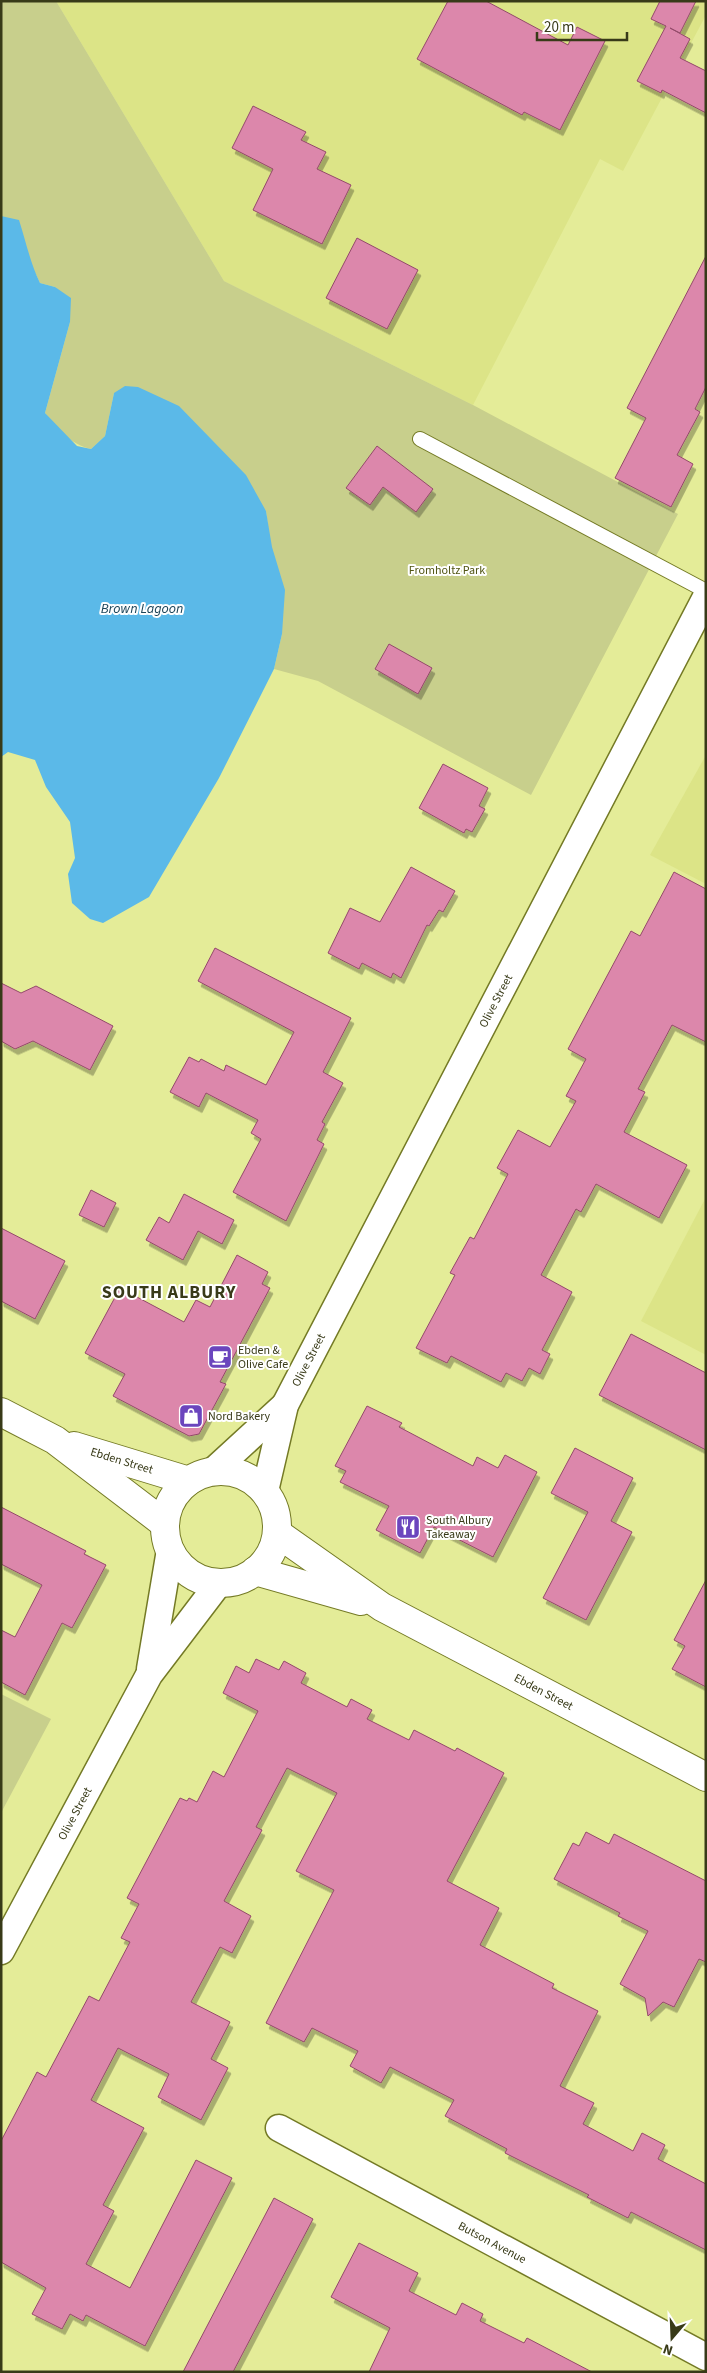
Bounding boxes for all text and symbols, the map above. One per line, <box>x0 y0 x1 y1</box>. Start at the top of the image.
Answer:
scale bar <box>537 10 627 42</box>
text: 20 m <box>544 17 574 38</box>
park label: Fromholtz Park <box>409 562 485 579</box>
water label: Brown Lagoon <box>101 599 183 619</box>
street label: Olive Street <box>475 971 517 1031</box>
district label: SOUTH ALBURY <box>102 1280 236 1305</box>
street label: Olive Street <box>288 1331 330 1390</box>
place label: Ebden & Olive Cafe <box>238 1342 288 1373</box>
cafe icon: Ebden & Olive Cafe <box>207 1344 233 1370</box>
shop icon: Nord Bakery <box>178 1403 204 1429</box>
place label: Nord Bakery <box>208 1408 271 1425</box>
street label: Ebden Street <box>88 1443 155 1479</box>
place label: South Albury Takeaway <box>426 1512 492 1543</box>
restaurant icon: South Albury Takeaway <box>395 1514 421 1540</box>
street label: Ebden Street <box>511 1670 576 1715</box>
street label: Olive Street <box>54 1784 96 1843</box>
street label: Butson Avenue <box>455 2218 529 2268</box>
north arrow <box>647 2313 697 2363</box>
text: N <box>660 2338 676 2360</box>

